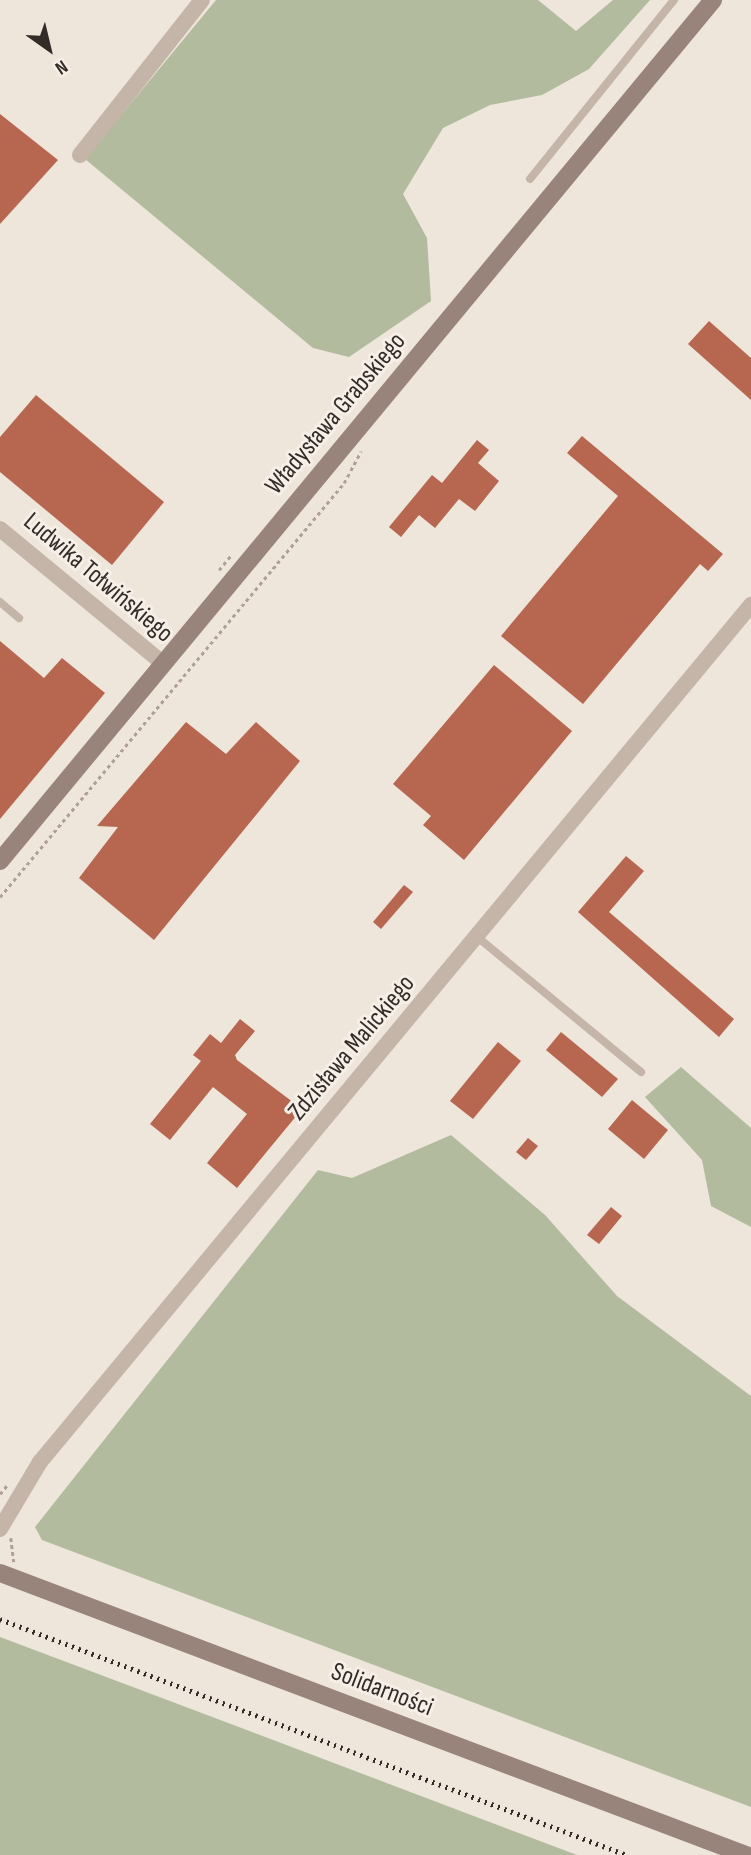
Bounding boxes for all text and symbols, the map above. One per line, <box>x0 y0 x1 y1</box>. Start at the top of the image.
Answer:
north arrow <box>14 14 84 84</box>
text: N <box>50 54 72 79</box>
street label: Władysława Grabskiego <box>259 327 413 501</box>
street label: Ludwika Tołwińskiego <box>17 506 179 650</box>
street label: Zdzisława Malickiego <box>282 969 422 1127</box>
street label: Solidarności <box>326 1656 438 1724</box>

